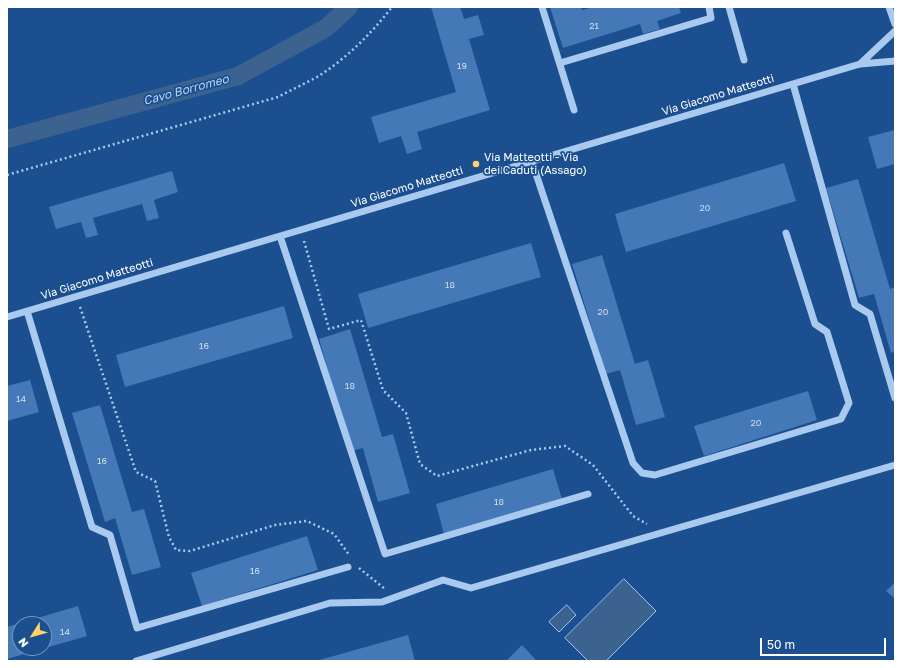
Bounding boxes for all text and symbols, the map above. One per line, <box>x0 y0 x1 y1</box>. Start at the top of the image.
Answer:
house number: 21 <box>589 21 599 31</box>
house number: 19 <box>457 61 467 71</box>
water label: Cavo Borromeo <box>142 72 230 108</box>
street label: Via Giacomo Matteotti <box>660 72 776 118</box>
place label: Via Matteotti - Via dei Caduti (Assago) <box>484 151 587 177</box>
marker: Via Matteotti - Via dei Caduti (Assago) <box>471 159 481 169</box>
street label: Via Giacomo Matteotti <box>349 164 465 210</box>
house number: 20 <box>700 203 710 213</box>
street label: Via Giacomo Matteotti <box>39 256 155 302</box>
house number: 18 <box>445 280 455 290</box>
house number: 20 <box>598 307 608 317</box>
house number: 16 <box>199 341 209 351</box>
house number: 18 <box>345 381 355 391</box>
house number: 14 <box>16 394 26 404</box>
house number: 20 <box>751 418 761 428</box>
house number: 16 <box>97 456 107 466</box>
house number: 18 <box>494 497 504 507</box>
house number: 16 <box>250 566 260 576</box>
north arrow <box>12 616 52 656</box>
house number: 14 <box>60 627 70 637</box>
scale bar <box>762 630 888 656</box>
text: N <box>15 636 31 650</box>
text: 50 m <box>767 637 795 652</box>

